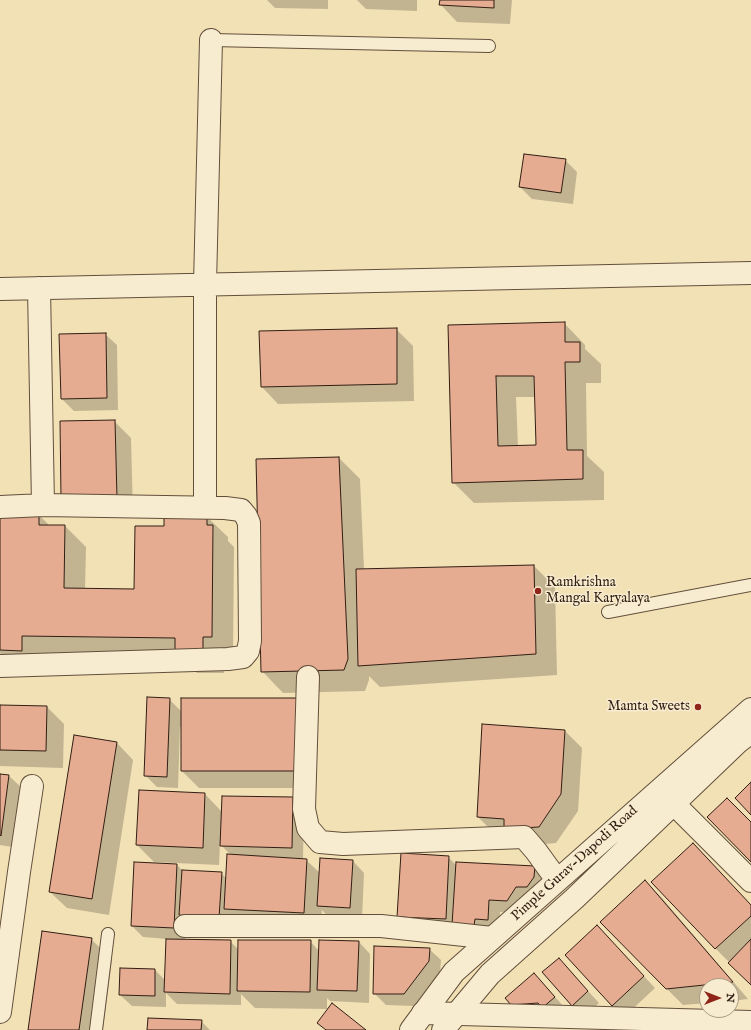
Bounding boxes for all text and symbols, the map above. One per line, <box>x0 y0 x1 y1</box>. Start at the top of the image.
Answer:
place label: Ramkrishna Mangal Karyalaya <box>546 575 650 608</box>
marker: Ramkrishna Mangal Karyalaya <box>533 586 543 596</box>
place label: Mamta Sweets <box>607 699 690 715</box>
marker: Mamta Sweets <box>693 702 703 712</box>
street label: Pimple Gurav-Dapodi Road <box>508 803 642 925</box>
north arrow <box>699 978 739 1018</box>
text: N <box>723 993 737 1003</box>

